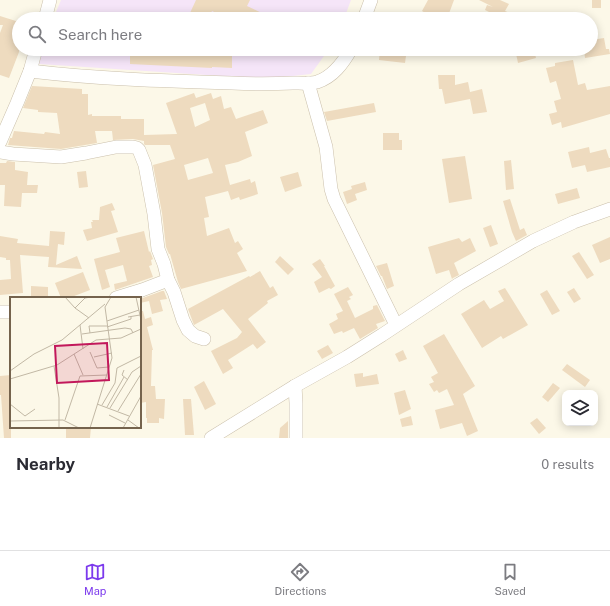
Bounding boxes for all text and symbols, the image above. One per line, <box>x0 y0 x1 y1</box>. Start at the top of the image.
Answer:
search box <box>12 12 598 56</box>
icon: search <box>26 23 48 45</box>
text: Search here <box>58 26 142 43</box>
inset map <box>10 297 141 428</box>
map controls <box>562 390 598 426</box>
button: layers <box>562 390 598 426</box>
text: Nearby <box>16 454 75 474</box>
text: 0 results <box>541 457 594 472</box>
tab: Map <box>84 561 106 597</box>
tab: Directions <box>275 561 326 597</box>
tab: Saved <box>494 561 526 597</box>

